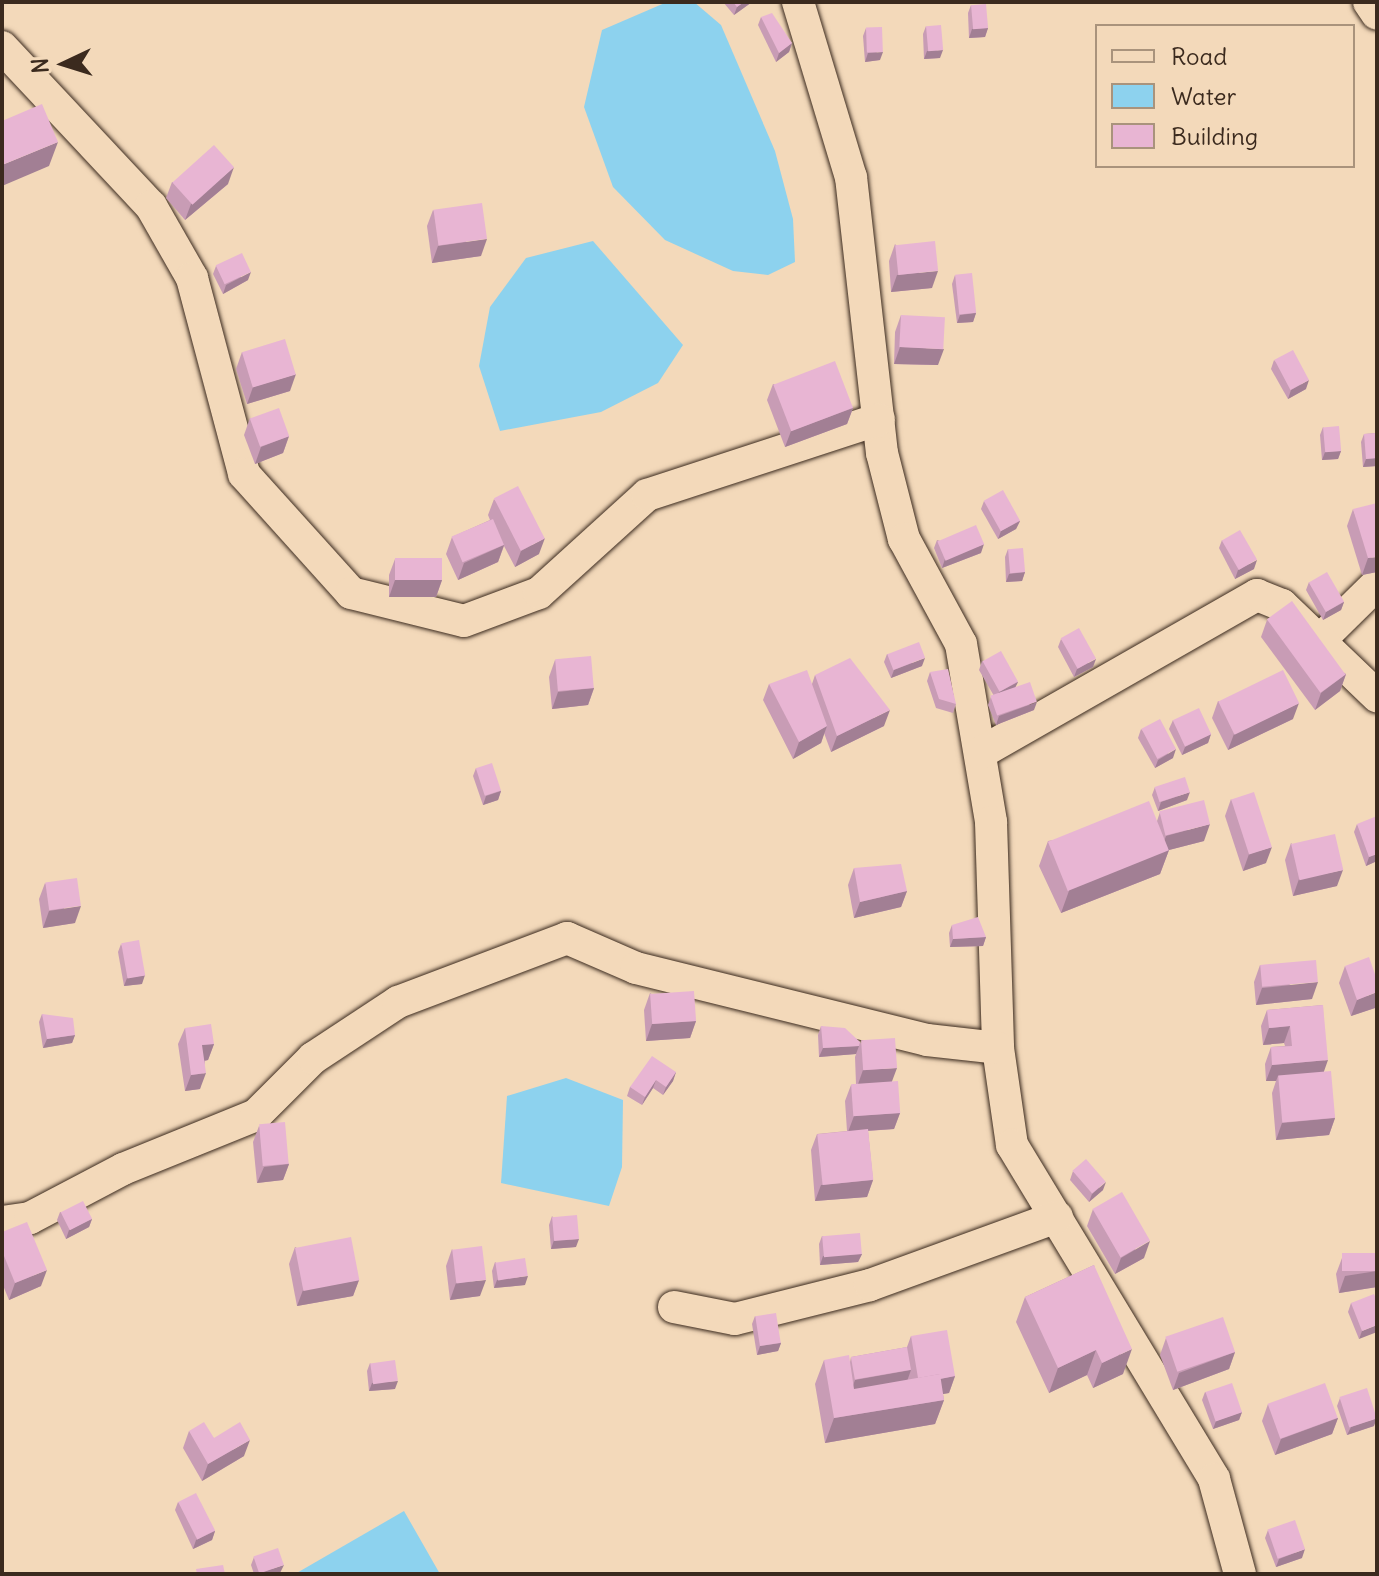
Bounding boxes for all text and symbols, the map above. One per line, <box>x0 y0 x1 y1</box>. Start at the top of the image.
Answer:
north arrow <box>24 24 104 104</box>
legend <box>1095 24 1355 168</box>
text: Road <box>1171 41 1227 71</box>
text: N <box>26 57 55 74</box>
text: Water <box>1171 81 1236 111</box>
text: Building <box>1171 121 1258 151</box>

